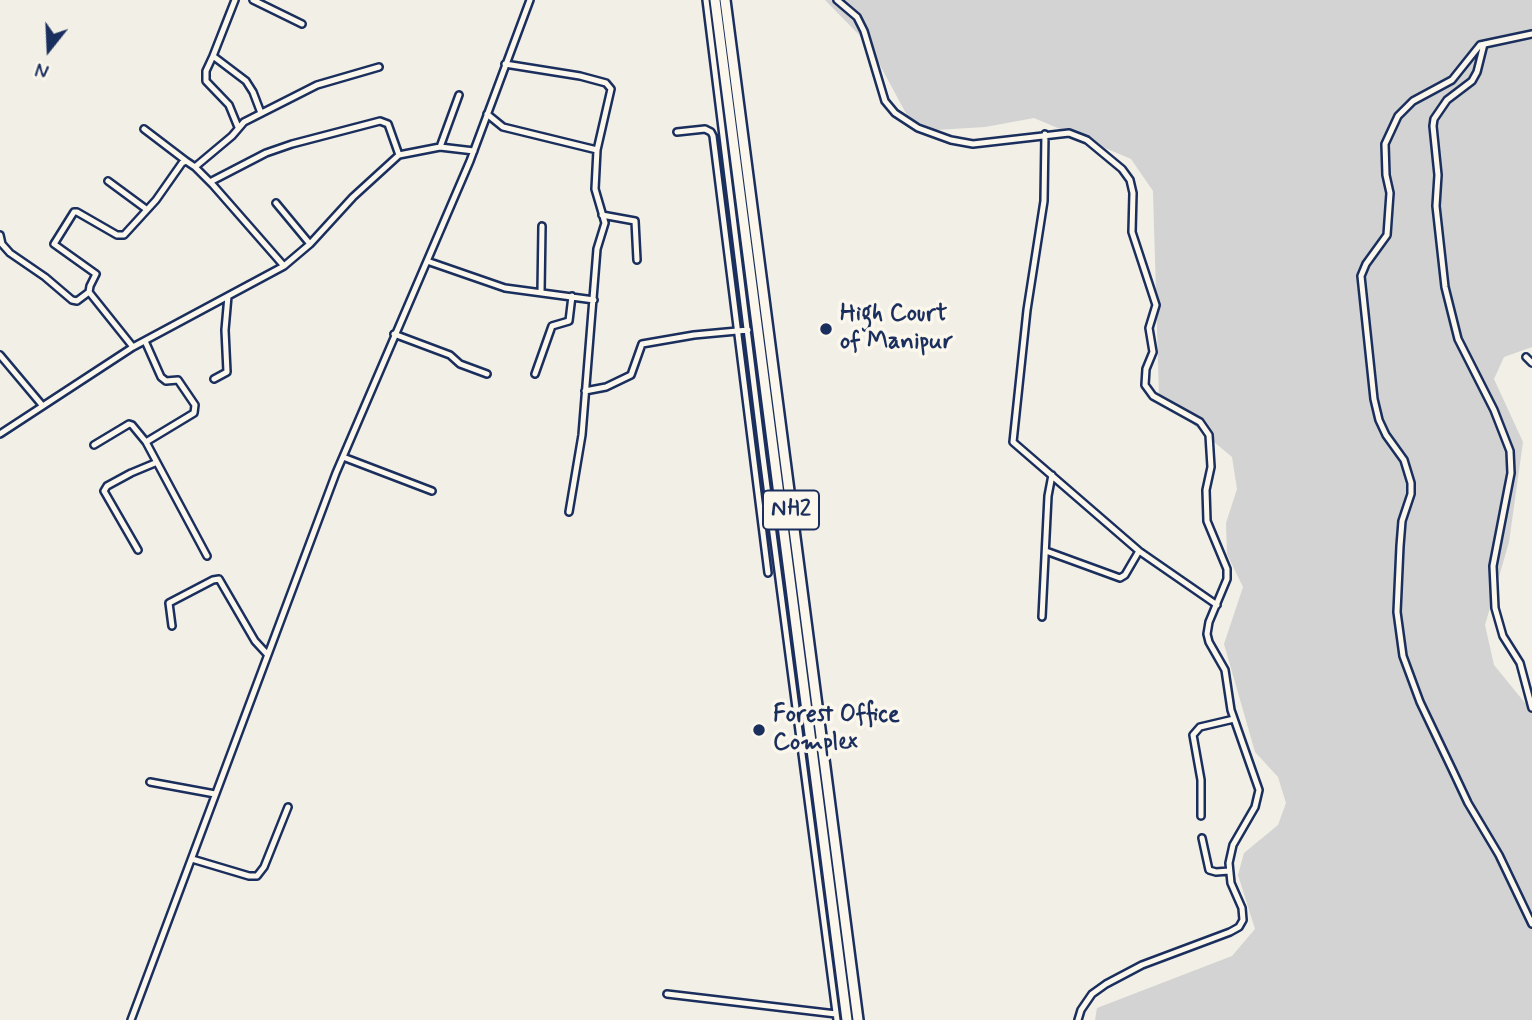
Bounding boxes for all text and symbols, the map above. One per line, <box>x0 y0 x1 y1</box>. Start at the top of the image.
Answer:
north arrow <box>14 14 84 84</box>
text: N <box>32 56 52 83</box>
place label: High Court of Manipur <box>840 301 953 357</box>
marker: High Court of Manipur <box>818 321 834 337</box>
road number: NH2 <box>763 490 819 530</box>
place label: Forest Office Complex <box>773 702 900 758</box>
marker: Forest Office Complex <box>751 722 767 738</box>

